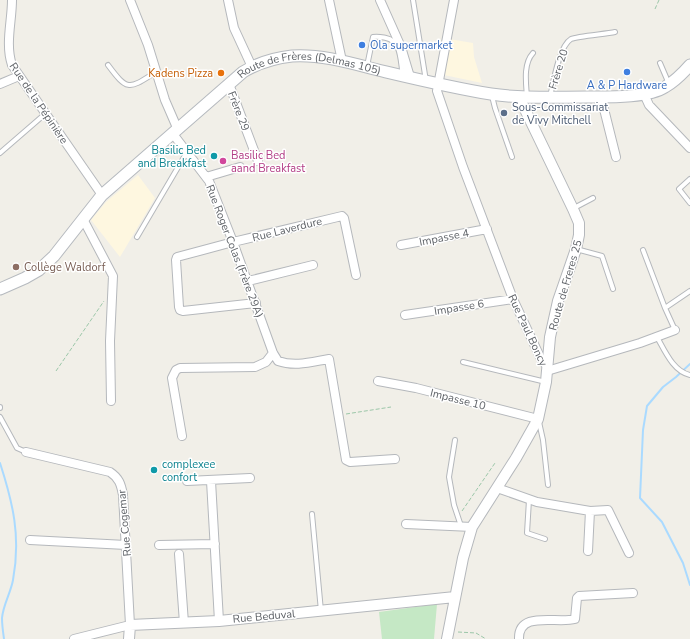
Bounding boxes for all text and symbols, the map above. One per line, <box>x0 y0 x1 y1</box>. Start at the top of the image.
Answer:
place label: Ola supermarket <box>370 38 452 53</box>
marker: Ola supermarket <box>357 40 367 50</box>
street label: Frère 20 <box>545 47 572 91</box>
street label: Route de Frères (Delmas 105) <box>234 49 382 82</box>
street label: Rue de la Pépinière <box>6 60 71 147</box>
place label: Kadens Pizza <box>148 66 213 81</box>
marker: A & P Hardware <box>622 67 632 77</box>
marker: Kadens Pizza <box>216 68 226 78</box>
place label: A & P Hardware <box>587 78 667 93</box>
street label: Frère 29 <box>224 89 253 133</box>
place label: Sous-Commissariat de Vivy Mitchell <box>512 100 608 128</box>
marker: Sous-Commissariat de Vivy Mitchell <box>499 108 509 118</box>
place label: Basilic Bed and Breakfast <box>138 143 206 171</box>
place label: Basilic Bed aand Breakfast <box>231 148 305 176</box>
marker: Basilic Bed and Breakfast <box>209 151 219 161</box>
marker: Basilic Bed aand Breakfast <box>218 156 228 166</box>
street label: Rue Roger Colas (Frère 29A) <box>202 183 267 320</box>
street label: Rue Laverdure <box>251 214 324 245</box>
street label: Impasse 4 <box>418 225 471 250</box>
street label: Route de Freres 25 <box>545 238 586 332</box>
place label: Collège Waldorf <box>24 260 106 275</box>
marker: Collège Waldorf <box>11 262 21 272</box>
street label: Rue Paul Boncy <box>504 292 551 369</box>
street label: Impasse 6 <box>433 296 486 319</box>
street label: Impasse 10 <box>428 385 488 414</box>
place label: complexee confort <box>162 457 215 485</box>
marker: complexee confort <box>149 465 159 475</box>
street label: Rue Cogemar <box>114 489 135 557</box>
street label: Rue Beduval <box>232 606 297 627</box>

